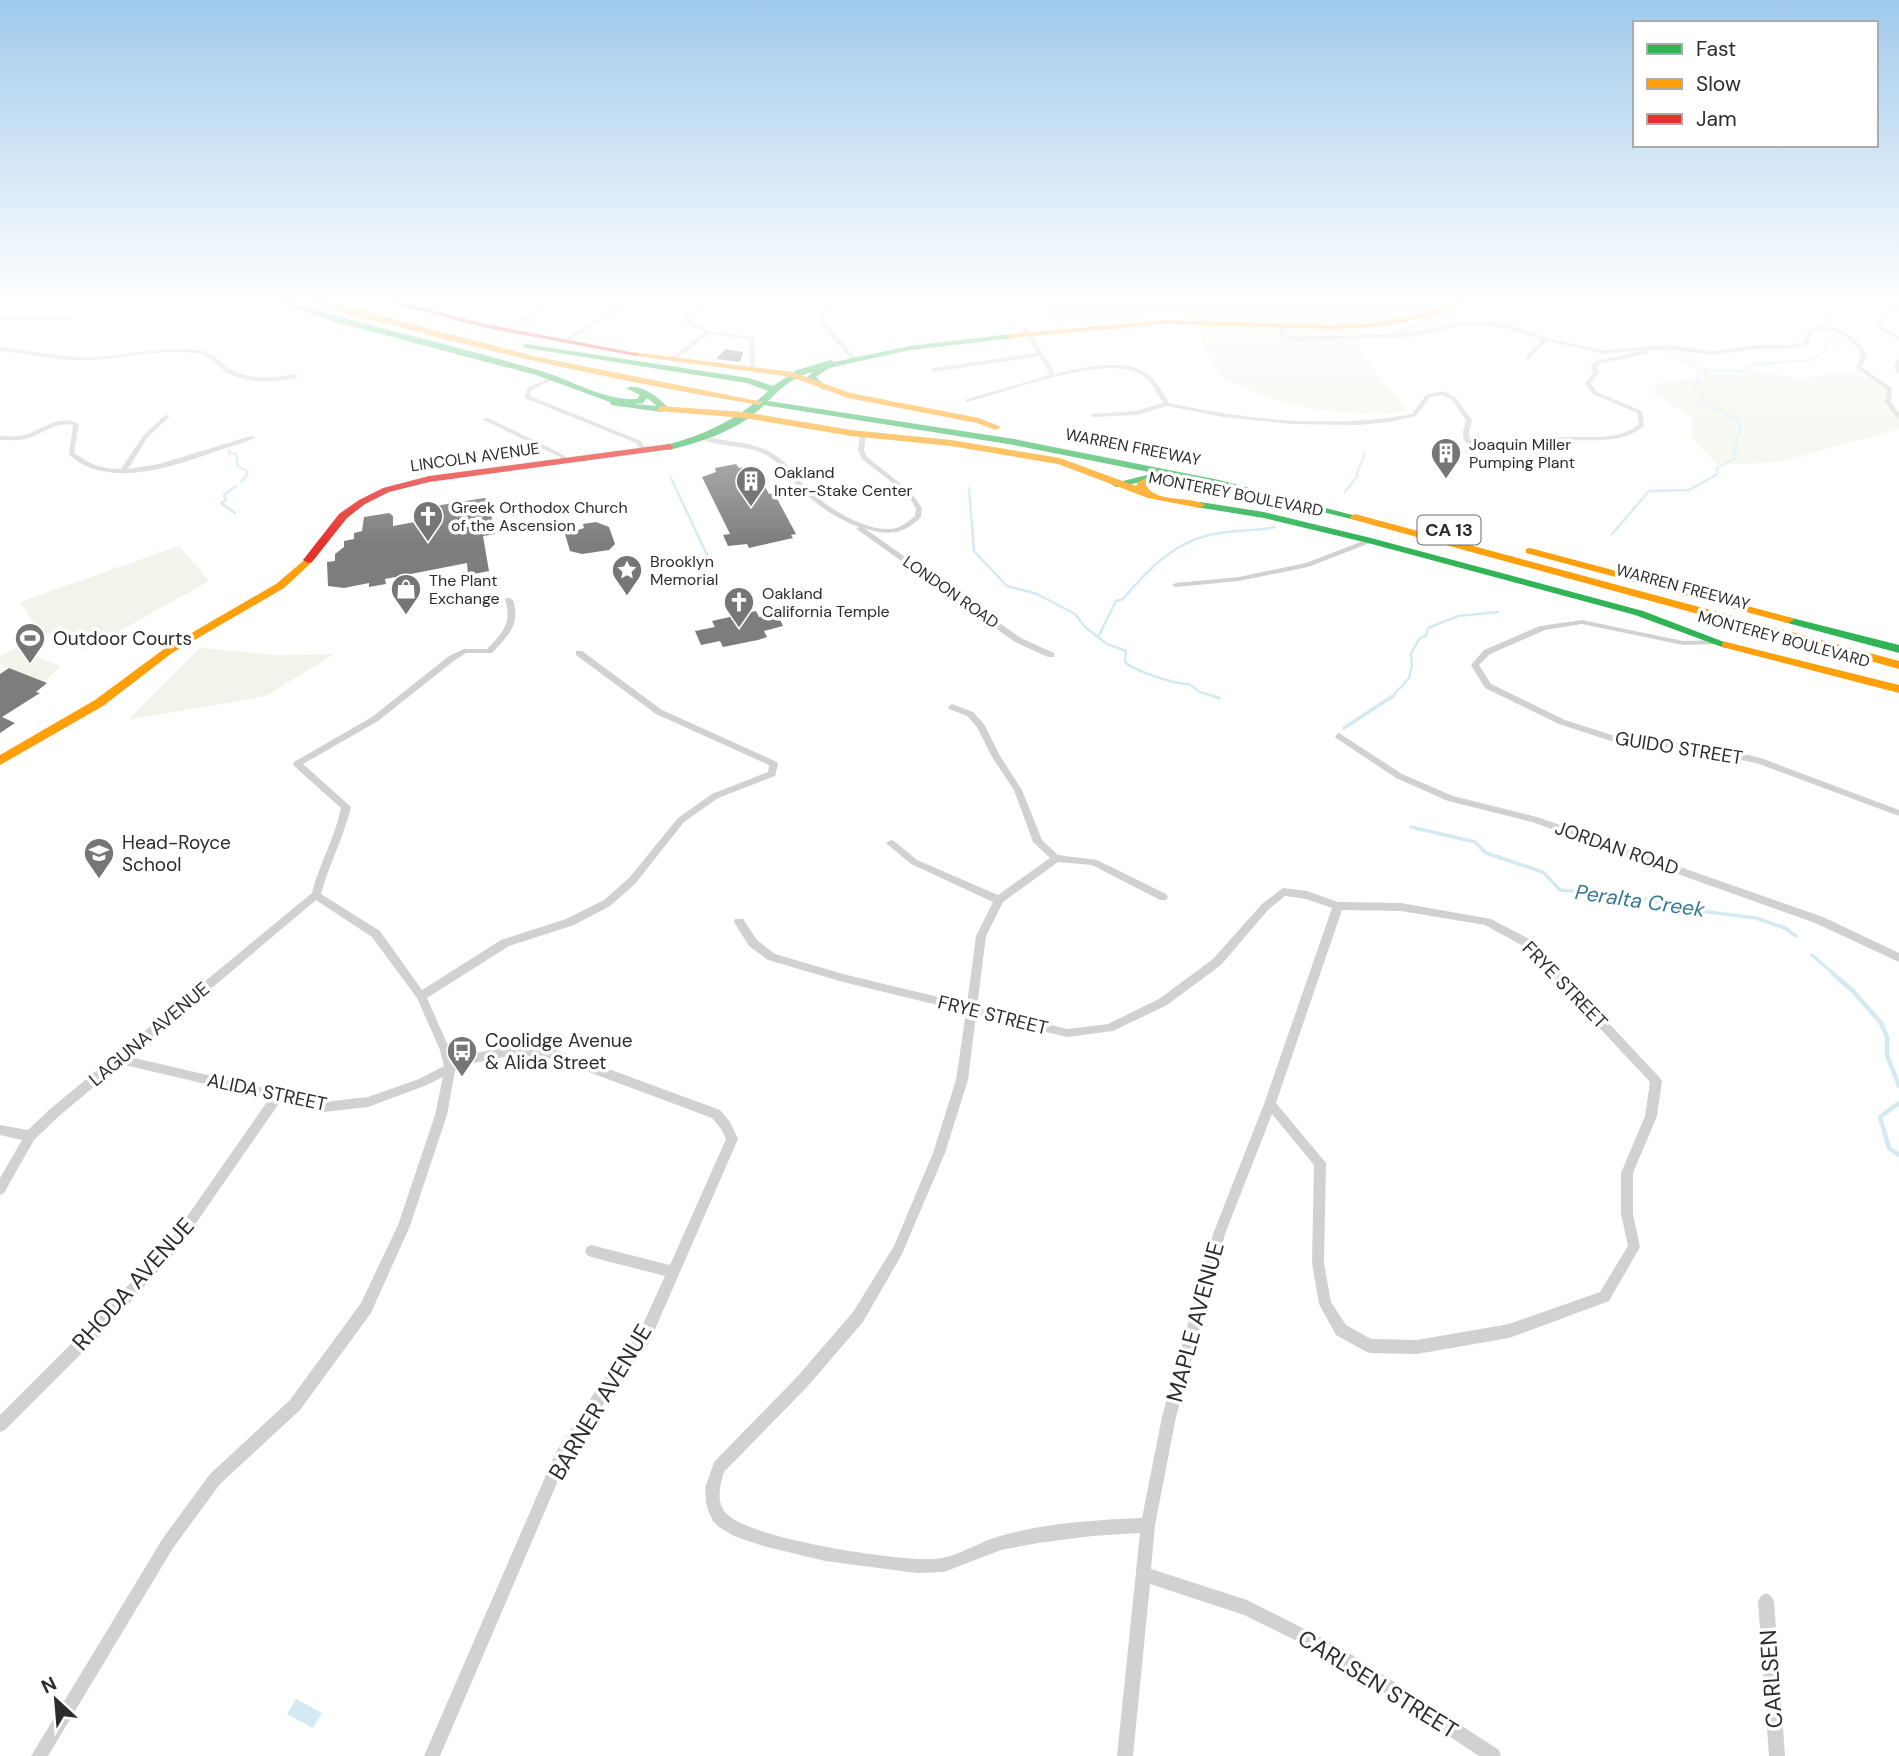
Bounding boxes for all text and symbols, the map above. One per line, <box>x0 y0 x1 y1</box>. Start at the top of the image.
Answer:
legend <box>1633 21 1878 147</box>
text: Fast <box>1696 35 1736 63</box>
text: Slow <box>1696 70 1741 98</box>
text: Jam <box>1696 105 1737 133</box>
street label: WARREN FREEWAY <box>1063 424 1203 470</box>
place label: Joaquin Miller Pumping Plant <box>1469 434 1575 473</box>
building icon: Joaquin Miller Pumping Plant <box>1429 436 1463 480</box>
street label: LINCOLN AVENUE <box>409 438 541 476</box>
place label: Oakland Inter-Stake Center <box>774 462 913 501</box>
building icon: Oakland Inter-Stake Center <box>734 464 768 508</box>
street label: MONTEREY BOULEVARD <box>1147 467 1325 521</box>
place label: Greek Orthodox Church of the Ascension <box>451 497 628 536</box>
church icon: Greek Orthodox Church of the Ascension <box>411 499 445 543</box>
road number: CA 13 <box>1418 516 1480 544</box>
place label: Brooklyn Memorial <box>650 551 718 590</box>
street label: LONDON ROAD <box>899 551 1003 633</box>
place icon: Brooklyn Memorial <box>610 553 644 597</box>
street label: WARREN FREEWAY <box>1614 559 1752 615</box>
place label: The Plant Exchange <box>429 570 500 609</box>
shop icon: The Plant Exchange <box>389 572 423 616</box>
place label: Oakland California Temple <box>762 583 890 622</box>
church icon: Oakland California Temple <box>722 585 756 629</box>
street label: MONTEREY BOULEVARD <box>1696 606 1872 672</box>
sports icon: Outdoor Courts <box>13 621 47 665</box>
place label: Outdoor Courts <box>53 626 192 651</box>
street label: GUIDO STREET <box>1613 726 1745 770</box>
street label: JORDAN ROAD <box>1552 815 1682 881</box>
place label: Head-Royce School <box>122 830 231 877</box>
school or university icon: Head-Royce School <box>82 836 116 880</box>
water label: Peralta Creek <box>1573 878 1707 924</box>
street label: FRYE STREET <box>1517 936 1613 1034</box>
street label: LAGUNA AVENUE <box>83 976 215 1092</box>
street label: FRYE STREET <box>935 989 1051 1041</box>
place label: Coolidge Avenue & Alida Street <box>485 1028 633 1075</box>
bus stop icon: Coolidge Avenue & Alida Street <box>445 1034 479 1078</box>
street label: ALIDA STREET <box>205 1067 329 1117</box>
street label: RHODA AVENUE <box>65 1211 201 1357</box>
street label: MAPLE AVENUE <box>1159 1239 1231 1405</box>
street label: BARNER AVENUE <box>542 1319 658 1485</box>
street label: CARLSEN STREET <box>1292 1623 1464 1745</box>
street label: CARLSEN <box>1753 1629 1789 1729</box>
north arrow <box>21 1665 91 1735</box>
text: N <box>37 1671 60 1699</box>

